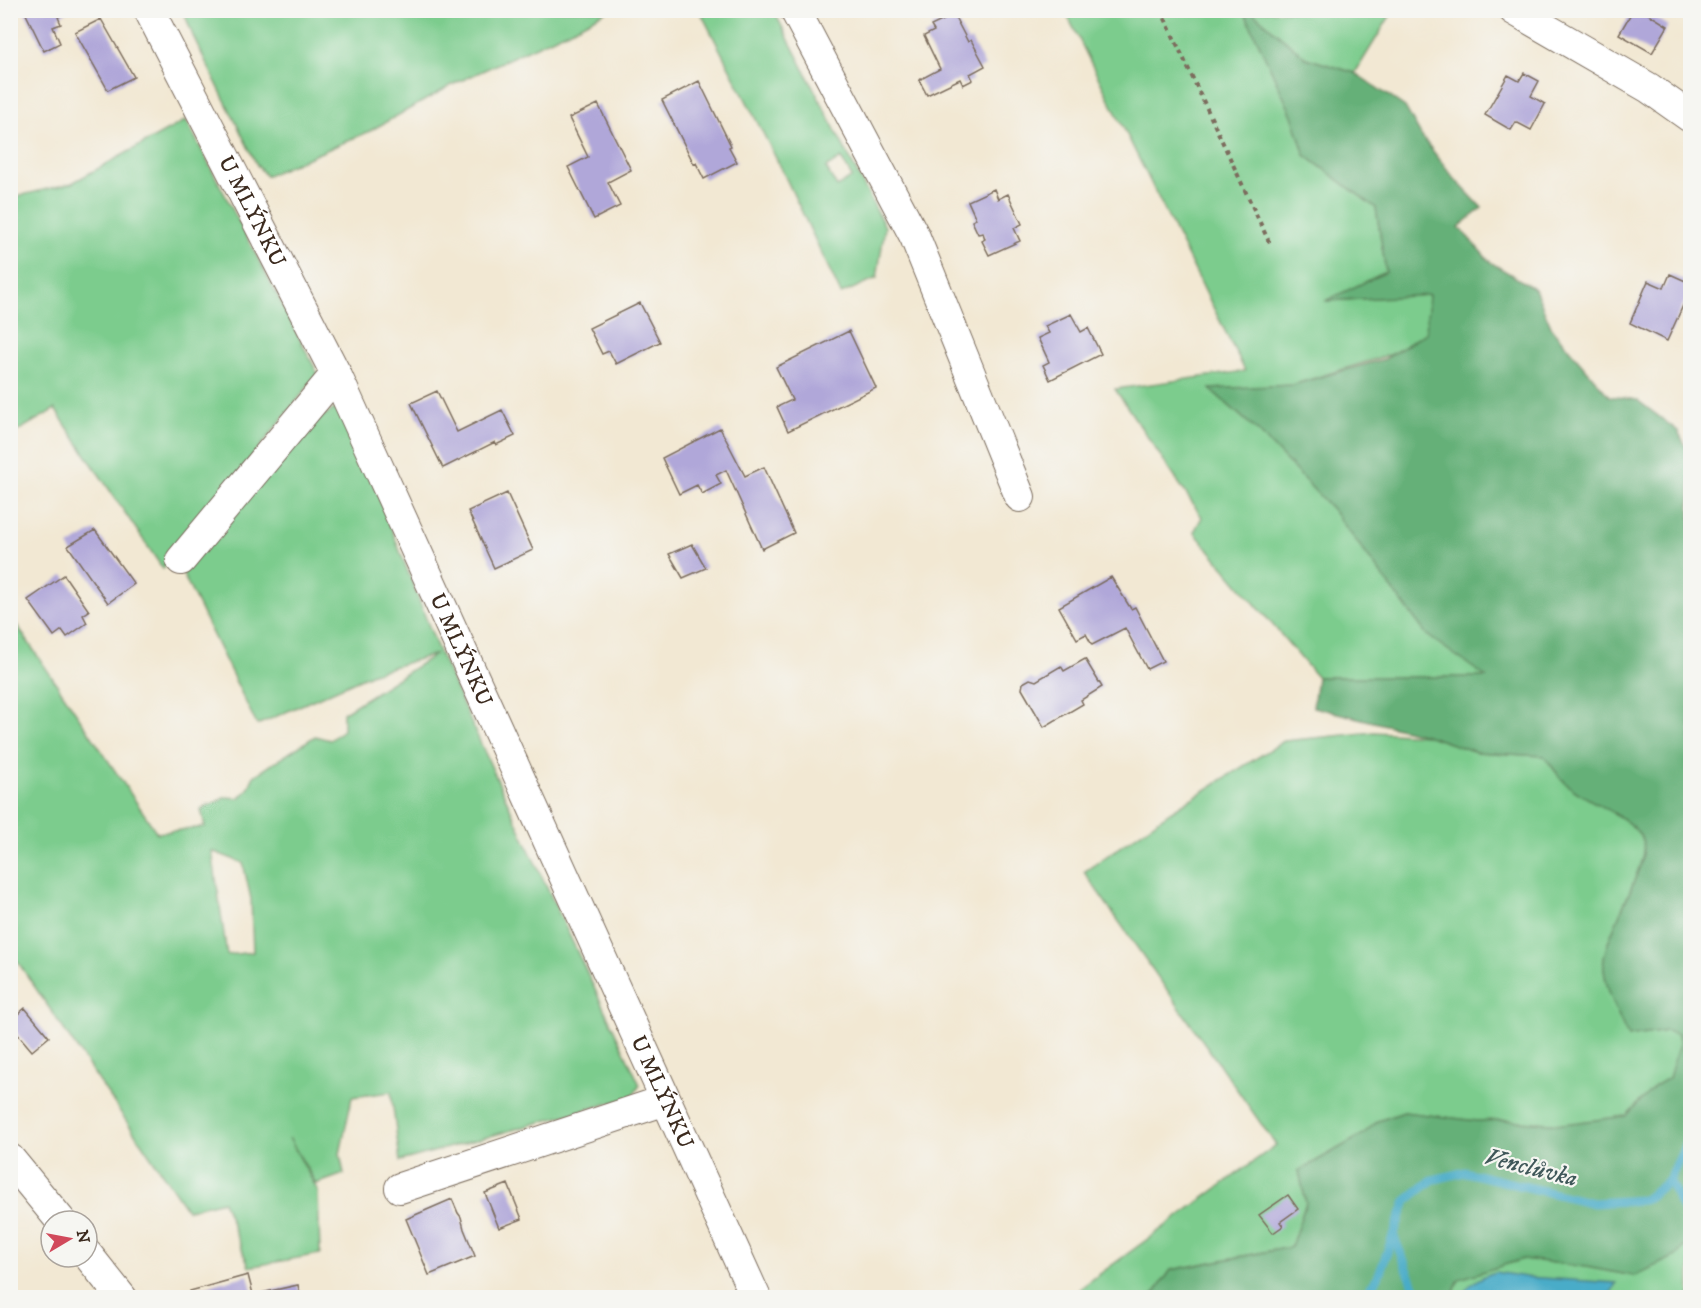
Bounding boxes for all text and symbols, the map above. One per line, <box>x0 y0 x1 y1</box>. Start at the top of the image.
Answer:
street label: U MLÝNKU <box>212 151 292 271</box>
street label: U MLÝNKU <box>424 589 499 711</box>
street label: U MLÝNKU <box>625 1031 700 1153</box>
water label: Venclůvka <box>1482 1142 1580 1194</box>
north arrow <box>39 1209 99 1269</box>
text: N <box>72 1228 94 1245</box>

